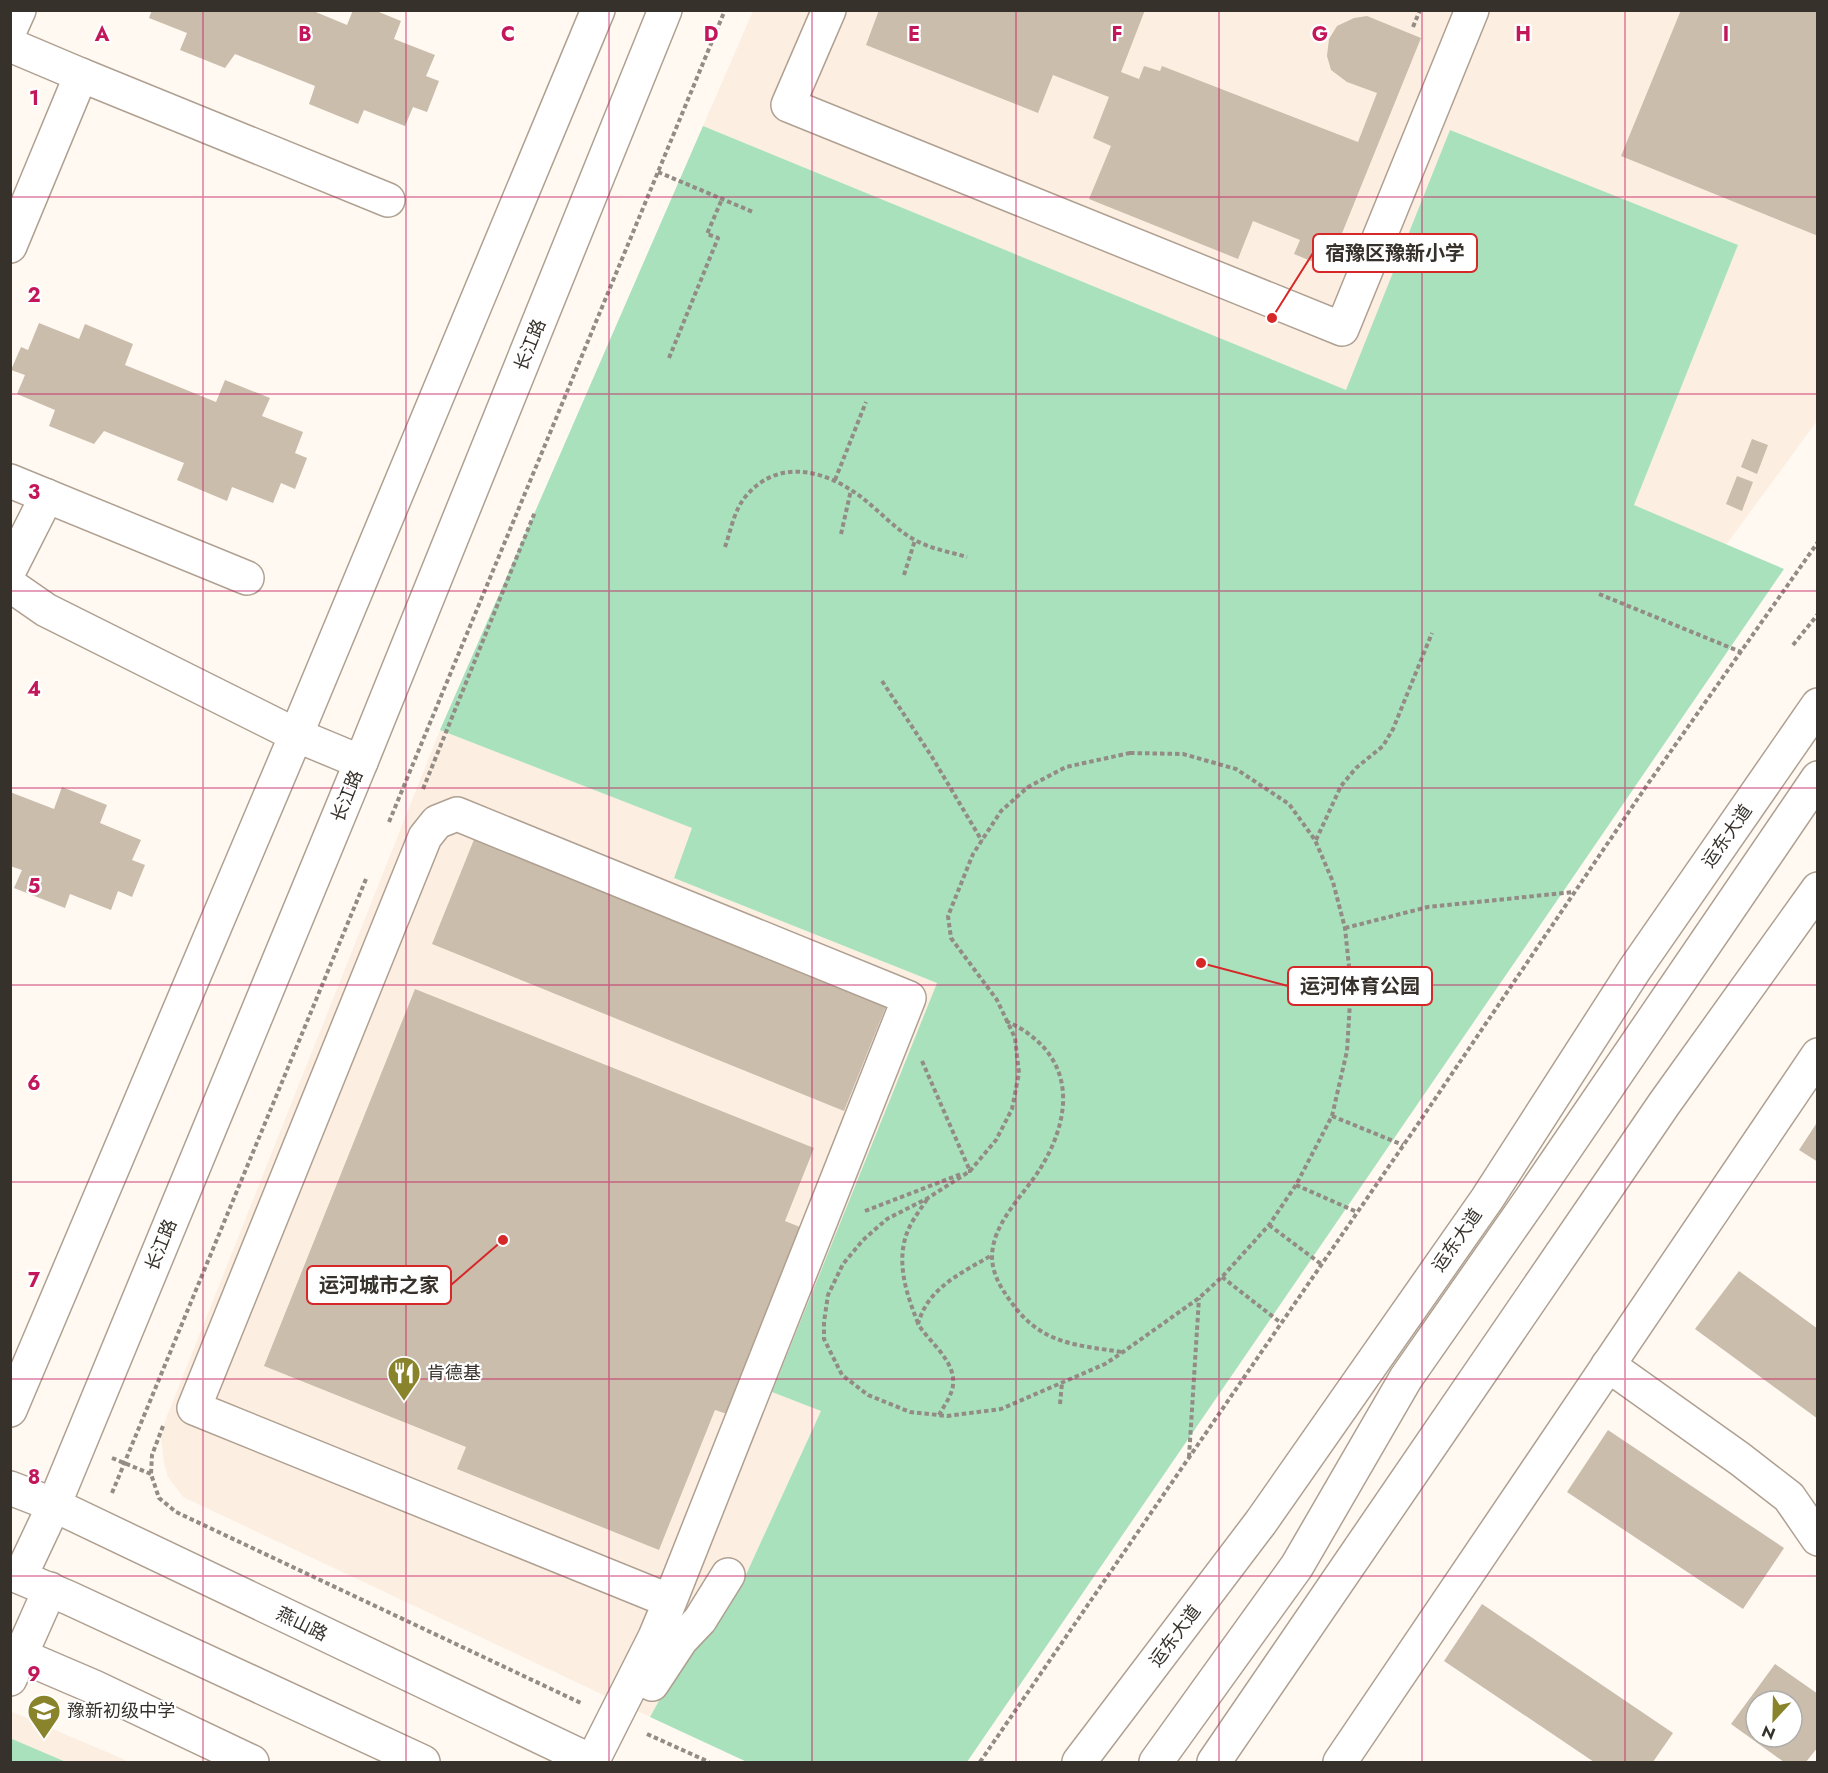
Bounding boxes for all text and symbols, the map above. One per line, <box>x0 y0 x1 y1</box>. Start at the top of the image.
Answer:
text: A <box>94 20 110 49</box>
text: B <box>298 20 312 49</box>
text: C <box>501 20 515 49</box>
text: D <box>704 20 718 49</box>
text: E <box>908 20 920 49</box>
text: F <box>1111 20 1123 49</box>
text: G <box>1312 20 1328 49</box>
text: H <box>1515 20 1531 49</box>
text: I <box>1723 20 1729 49</box>
text: 1 <box>29 84 39 113</box>
callout: 宿豫区豫新小学 <box>1313 234 1477 272</box>
text: 宿豫区豫新小学 <box>1325 239 1465 268</box>
text: 2 <box>27 281 41 310</box>
street label: 长江路 <box>508 315 552 375</box>
text: 3 <box>28 478 40 507</box>
text: 4 <box>27 675 41 704</box>
street label: 长江路 <box>325 766 369 826</box>
street label: 运东大道 <box>1696 799 1758 873</box>
text: 5 <box>28 872 41 901</box>
callout: 运河体育公园 <box>1288 967 1432 1005</box>
text: 运河体育公园 <box>1300 972 1420 1001</box>
text: 6 <box>27 1069 41 1098</box>
street label: 运东大道 <box>1426 1203 1488 1277</box>
street label: 长江路 <box>139 1215 183 1275</box>
text: 7 <box>28 1266 41 1295</box>
callout: 运河城市之家 <box>307 1266 451 1304</box>
text: 运河城市之家 <box>319 1271 439 1300</box>
restaurant icon: 肯德基 <box>386 1355 422 1402</box>
place label: 肯德基 <box>427 1360 481 1386</box>
text: 8 <box>28 1463 40 1492</box>
street label: 运东大道 <box>1143 1599 1207 1673</box>
street label: 燕山路 <box>272 1600 332 1648</box>
text: 9 <box>27 1660 41 1689</box>
north arrow <box>1744 1689 1804 1749</box>
school or university icon: 豫新初级中学 <box>26 1693 62 1740</box>
place label: 豫新初级中学 <box>67 1698 175 1724</box>
text: N <box>1758 1719 1779 1745</box>

